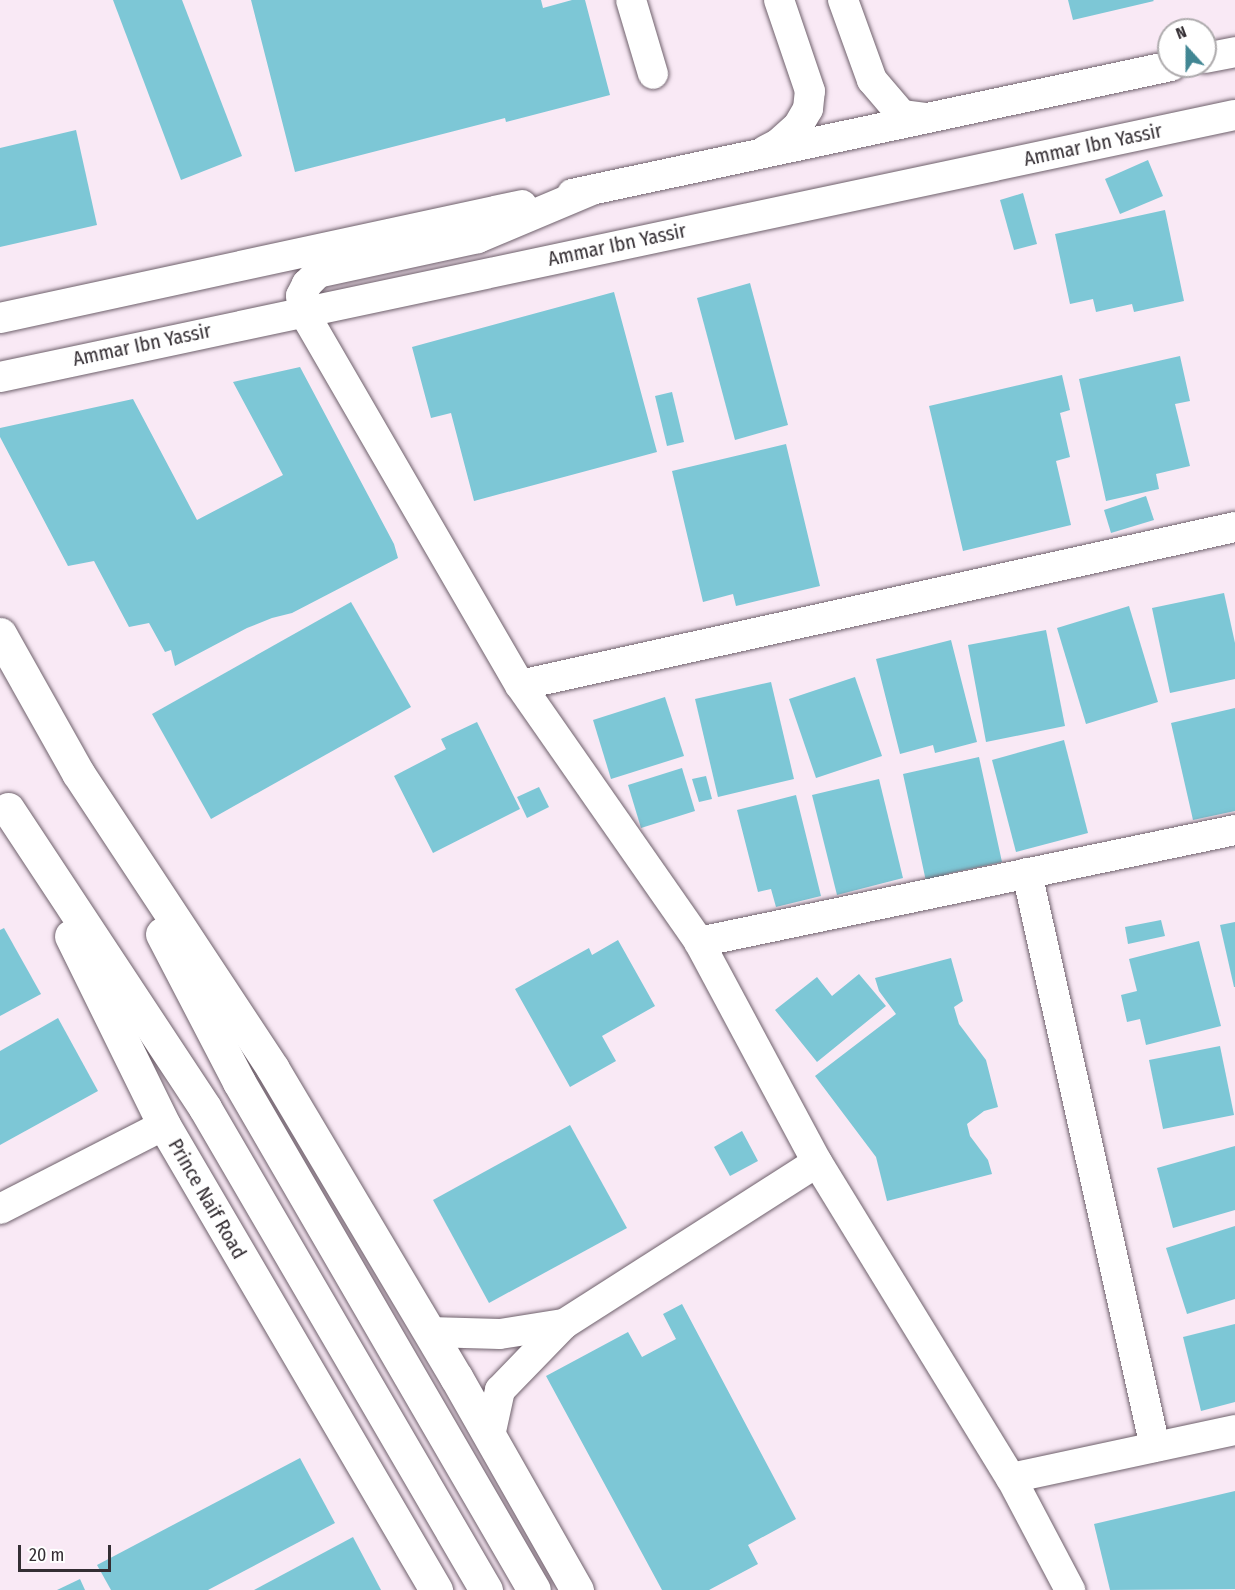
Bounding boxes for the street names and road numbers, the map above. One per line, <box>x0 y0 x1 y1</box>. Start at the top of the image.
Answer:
street label: Ammar Ibn Yassir <box>1022 119 1164 171</box>
street label: Ammar Ibn Yassir <box>546 219 688 271</box>
street label: Ammar Ibn Yassir <box>71 319 213 371</box>
street label: Prince Naif Road <box>163 1135 251 1263</box>

